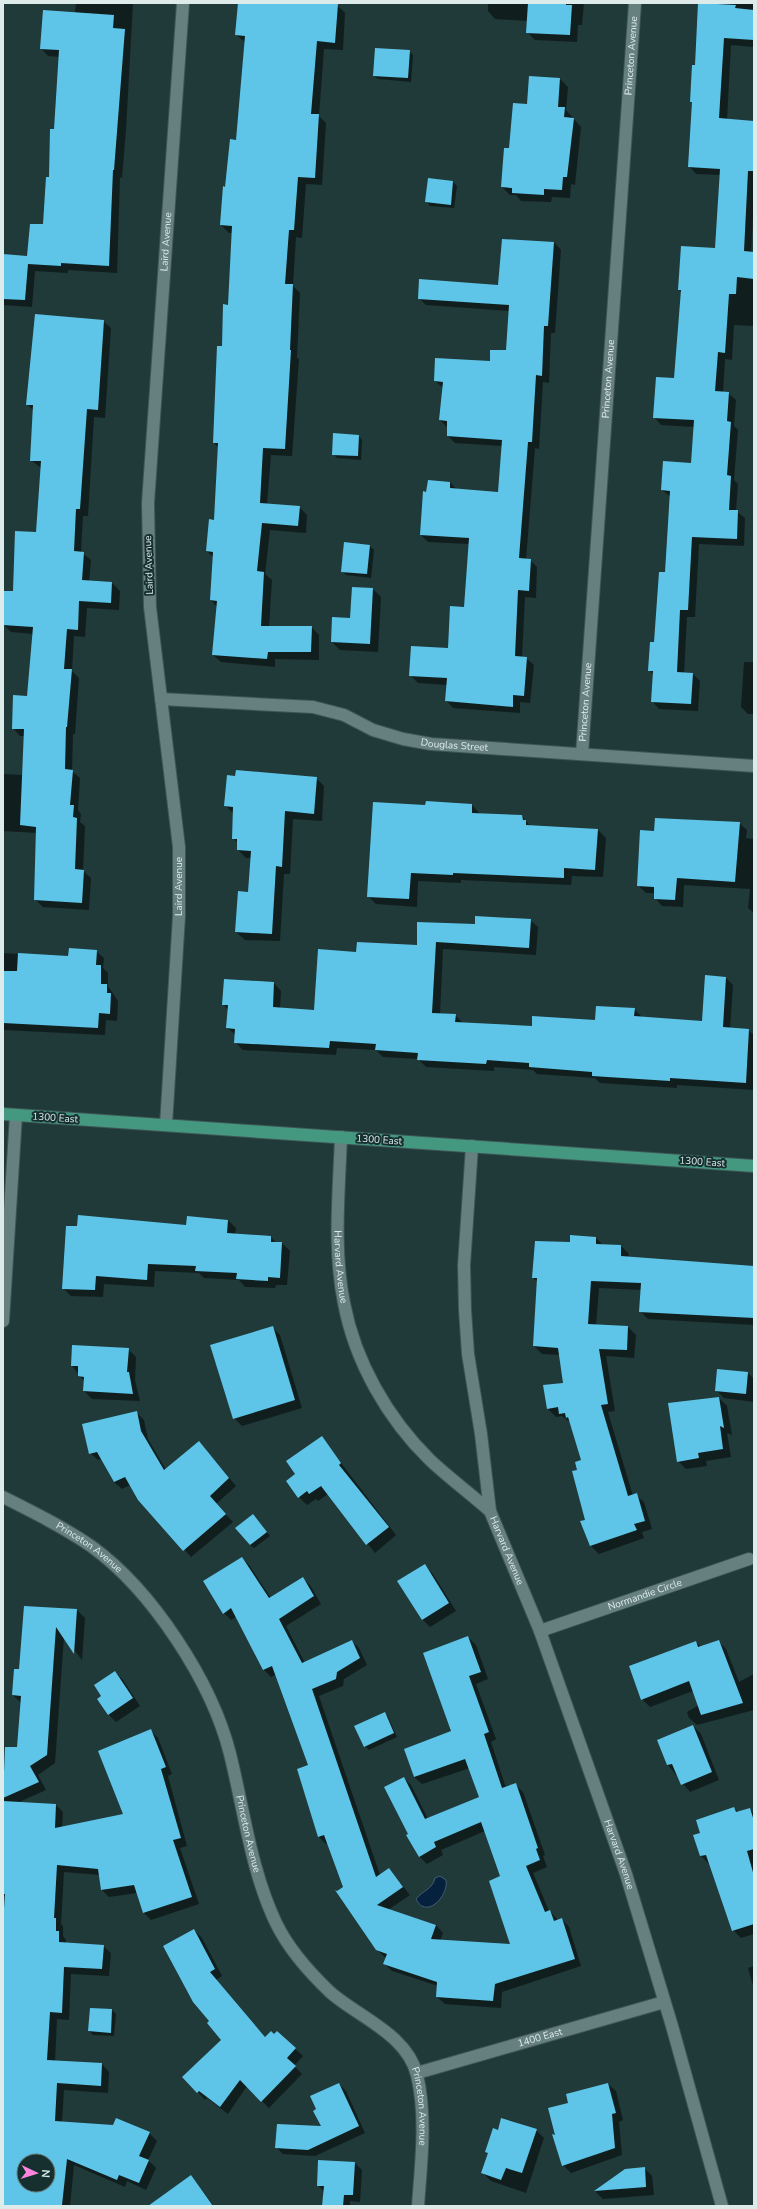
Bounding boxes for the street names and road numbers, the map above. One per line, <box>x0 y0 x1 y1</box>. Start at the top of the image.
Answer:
street label: Princeton Avenue <box>622 16 641 96</box>
street label: Laird Avenue <box>157 212 175 272</box>
street label: Princeton Avenue <box>599 339 618 419</box>
street label: Laird Avenue <box>141 535 157 595</box>
street label: Princeton Avenue <box>576 662 595 742</box>
street label: Douglas Street <box>420 735 489 755</box>
street label: Laird Avenue <box>172 857 186 916</box>
street label: 1300 East <box>32 1109 79 1127</box>
street label: 1300 East <box>356 1131 403 1149</box>
street label: 1300 East <box>679 1153 726 1171</box>
street label: Harvard Avenue <box>331 1230 351 1305</box>
street label: Harvard Avenue <box>486 1514 527 1587</box>
street label: Princeton Avenue <box>53 1519 125 1576</box>
street label: Normandie Circle <box>606 1576 684 1614</box>
street label: Princeton Avenue <box>232 1794 264 1874</box>
street label: Harvard Avenue <box>600 1818 637 1891</box>
street label: 1400 East <box>516 2024 565 2051</box>
street label: Princeton Avenue <box>408 2065 430 2146</box>

